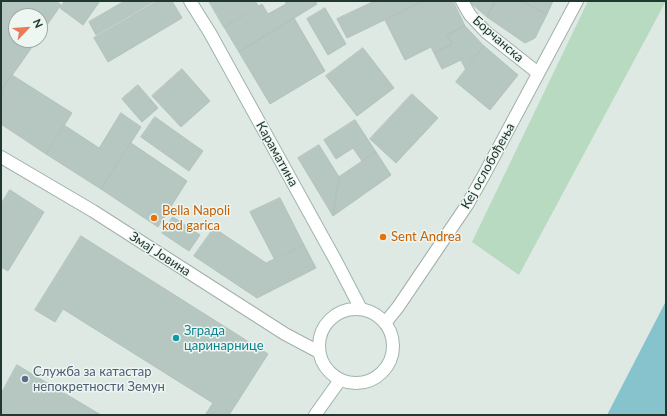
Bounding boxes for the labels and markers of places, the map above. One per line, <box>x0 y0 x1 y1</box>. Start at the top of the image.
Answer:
place label: Bella Napoli kod garica <box>162 203 230 234</box>
marker: Bella Napoli kod garica <box>149 213 159 223</box>
place label: Sent Andrea <box>391 229 461 245</box>
marker: Sent Andrea <box>378 232 388 242</box>
place label: Зграда царинарнице <box>184 323 264 354</box>
marker: Зграда царинарнице <box>171 333 181 343</box>
place label: Служба за катастар непокретности Земун <box>33 364 165 395</box>
marker: Служба за катастар непокретности Земун <box>20 374 30 384</box>

